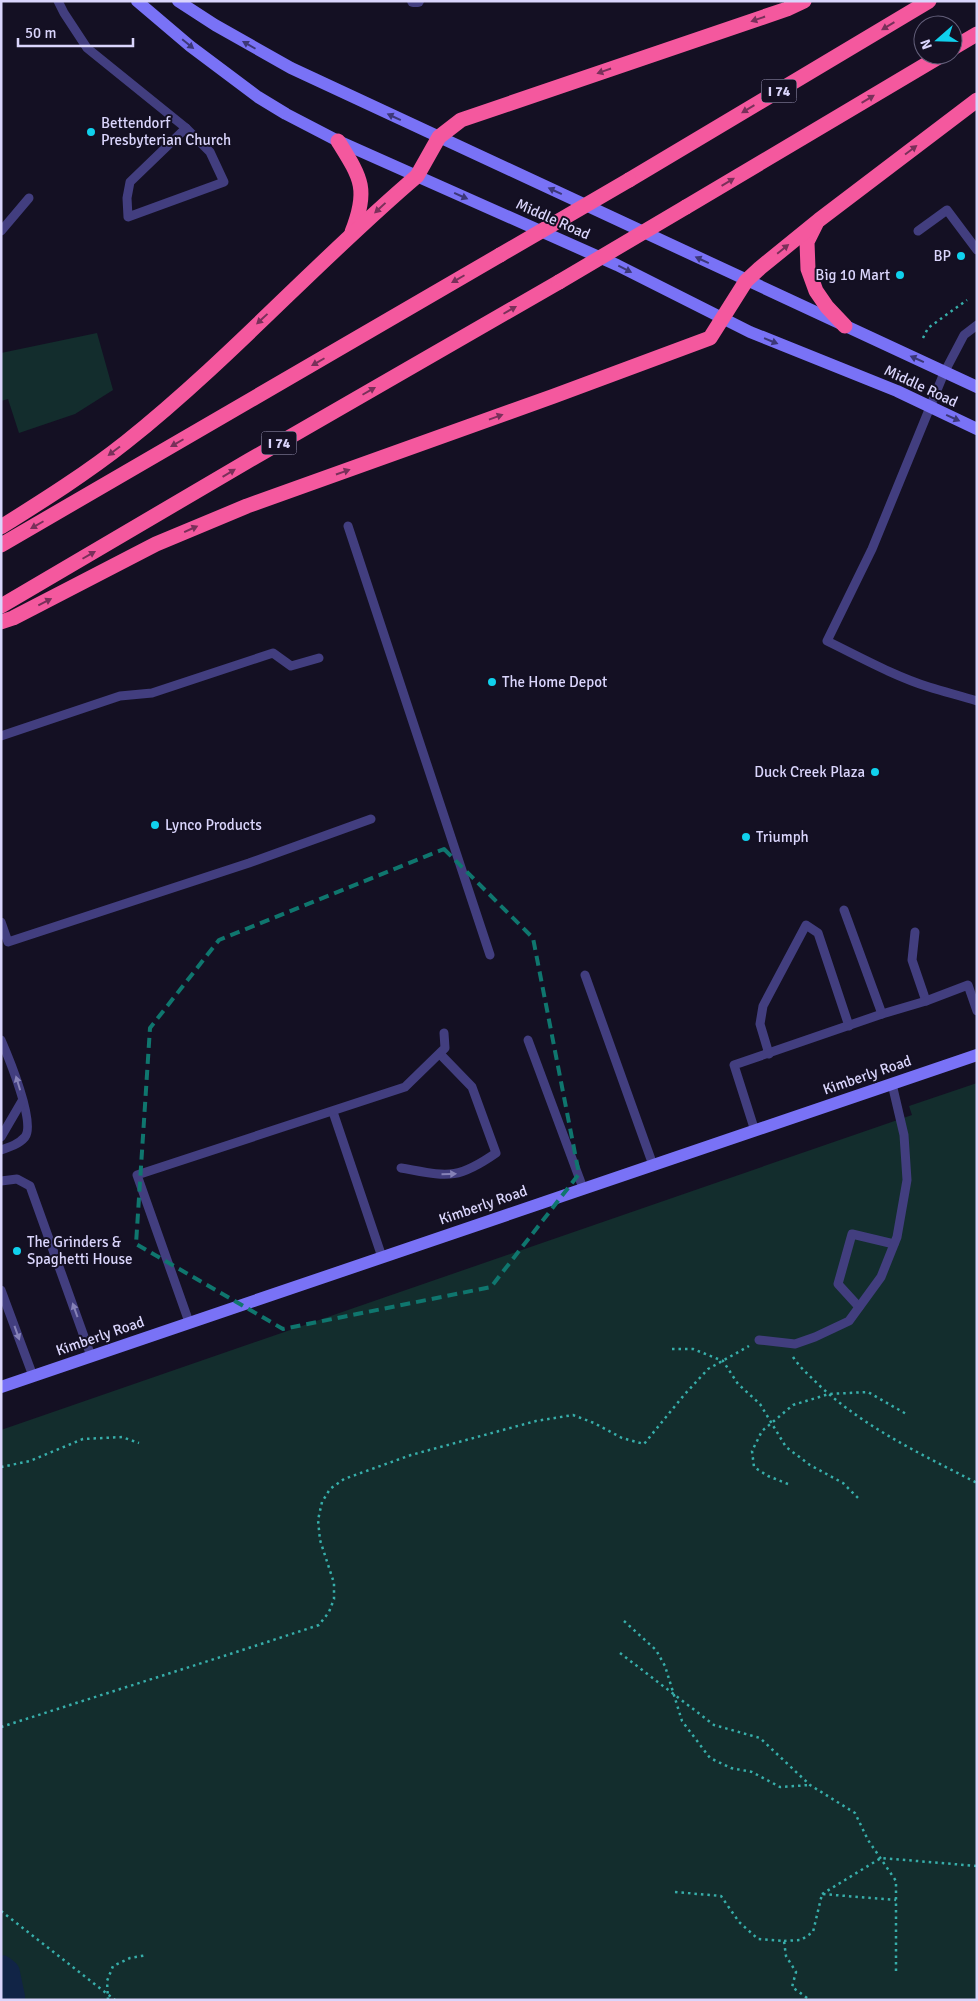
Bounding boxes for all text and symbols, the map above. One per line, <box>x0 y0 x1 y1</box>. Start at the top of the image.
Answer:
scale bar <box>18 15 132 47</box>
one-way arrow <box>750 15 765 23</box>
north arrow <box>913 15 963 65</box>
one-way arrow <box>881 22 894 31</box>
text: 50 m <box>25 24 56 42</box>
text: N <box>917 37 936 52</box>
one-way arrow <box>181 39 194 50</box>
one-way arrow <box>241 41 256 49</box>
one-way arrow <box>597 68 612 75</box>
road number: I 74 <box>762 80 796 102</box>
one-way arrow <box>862 94 875 103</box>
one-way arrow <box>741 105 754 114</box>
one-way arrow <box>387 112 401 120</box>
place label: Bettendorf Presbyterian Church <box>101 114 231 149</box>
marker: Bettendorf Presbyterian Church <box>85 126 97 138</box>
one-way arrow <box>904 144 917 155</box>
one-way arrow <box>722 177 735 186</box>
one-way arrow <box>548 187 562 195</box>
one-way arrow <box>454 192 468 200</box>
street label: Middle Road <box>513 195 593 243</box>
one-way arrow <box>374 203 387 214</box>
one-way arrow <box>776 244 789 255</box>
place label: BP <box>933 247 951 265</box>
marker: BP <box>955 250 967 262</box>
one-way arrow <box>695 256 709 264</box>
one-way arrow <box>618 265 632 273</box>
place label: Big 10 Mart <box>815 266 890 284</box>
marker: Big 10 Mart <box>894 269 906 281</box>
one-way arrow <box>451 275 464 284</box>
one-way arrow <box>504 306 517 315</box>
one-way arrow <box>256 313 268 325</box>
one-way arrow <box>764 337 779 345</box>
one-way arrow <box>910 354 924 362</box>
one-way arrow <box>311 357 324 366</box>
street label: Middle Road <box>881 361 961 411</box>
one-way arrow <box>363 387 376 396</box>
one-way arrow <box>488 413 503 420</box>
one-way arrow <box>946 415 960 423</box>
road number: I 74 <box>262 432 296 454</box>
one-way arrow <box>171 439 184 448</box>
one-way arrow <box>107 446 121 456</box>
one-way arrow <box>222 468 235 477</box>
one-way arrow <box>336 468 351 476</box>
one-way arrow <box>30 520 43 529</box>
one-way arrow <box>184 525 198 533</box>
one-way arrow <box>81 551 96 559</box>
one-way arrow <box>38 598 53 606</box>
place label: The Home Depot <box>502 673 607 691</box>
marker: The Home Depot <box>486 676 498 688</box>
place label: Duck Creek Plaza <box>754 763 865 781</box>
marker: Duck Creek Plaza <box>869 766 881 778</box>
place label: Lynco Products <box>165 816 262 834</box>
marker: Lynco Products <box>149 819 161 831</box>
place label: Triumph <box>756 828 809 846</box>
marker: Triumph <box>740 831 752 843</box>
street label: Kimberly Road <box>820 1051 914 1099</box>
one-way arrow <box>13 1075 21 1090</box>
one-way arrow <box>441 1170 457 1178</box>
street label: Kimberly Road <box>436 1181 530 1229</box>
place label: The Grinders & Spaghetti House <box>27 1233 133 1268</box>
marker: The Grinders & Spaghetti House <box>11 1245 23 1257</box>
one-way arrow <box>71 1303 78 1318</box>
street label: Kimberly Road <box>53 1312 147 1360</box>
one-way arrow <box>13 1326 21 1341</box>

